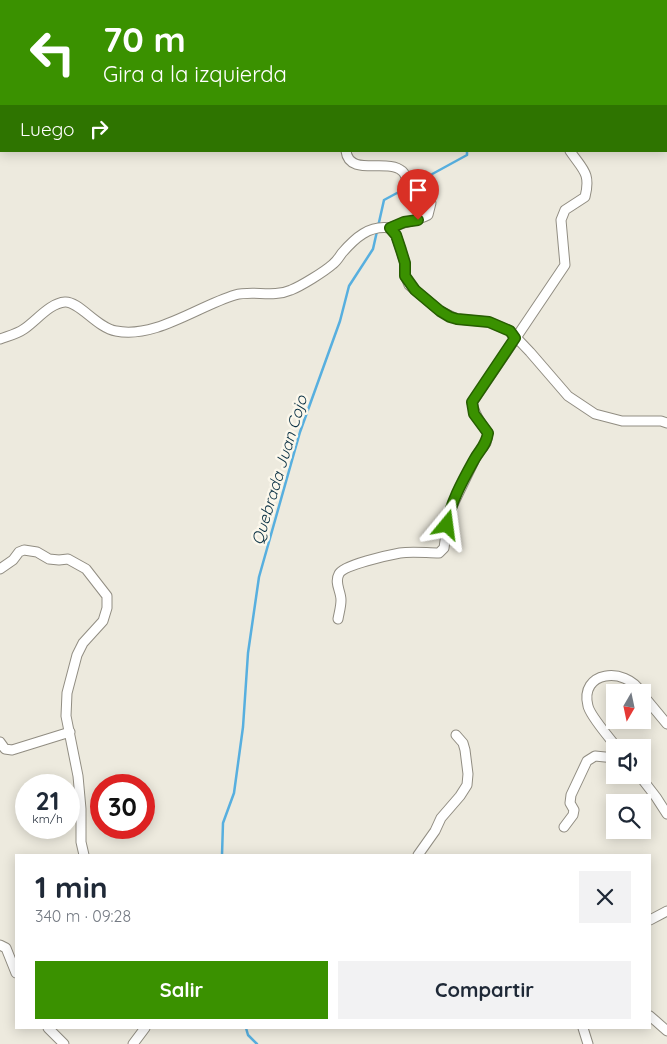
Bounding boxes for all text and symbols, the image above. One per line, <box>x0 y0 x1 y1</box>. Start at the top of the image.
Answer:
text: 70 m <box>103 17 186 61</box>
icon: left <box>20 20 85 85</box>
text: Gira a la izquierda <box>103 60 287 88</box>
icon: right <box>85 115 113 143</box>
text: Luego <box>20 117 75 141</box>
pin <box>397 169 439 220</box>
icon: arrive <box>404 176 432 204</box>
water label: Quebrada Juan Cojo <box>247 392 312 547</box>
position arrow <box>420 498 472 550</box>
north arrow <box>606 684 651 729</box>
map controls <box>606 684 651 839</box>
button: sound <box>606 739 651 784</box>
speed limit sign: 30 <box>90 774 155 839</box>
text: 21 <box>36 785 59 816</box>
button: search <box>606 794 651 839</box>
text: km/h <box>32 811 63 826</box>
text: 1 min <box>35 868 108 906</box>
button: close <box>579 871 631 923</box>
text: 340 m · 09:28 <box>35 906 131 926</box>
button: Salir <box>35 961 328 1019</box>
button: Compartir <box>338 961 631 1019</box>

